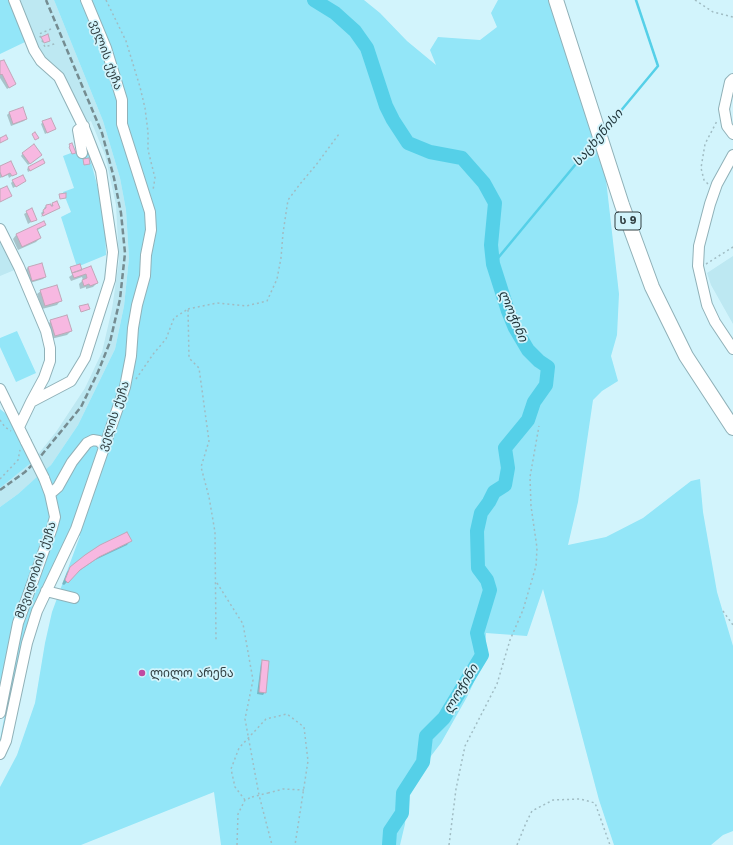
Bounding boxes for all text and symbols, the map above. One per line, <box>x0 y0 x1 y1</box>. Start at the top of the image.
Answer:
street label: ველის ქუჩა <box>87 18 125 92</box>
water label: საცხენისი <box>570 106 626 170</box>
road number: ს 9 <box>615 212 641 230</box>
water label: ლოჭინი <box>495 288 531 344</box>
street label: ველის ქუჩა <box>95 379 133 453</box>
street label: მშვიდობის ქუჩა <box>13 520 59 620</box>
water label: ლოჭინი <box>440 662 482 716</box>
place label: ლილო არენა <box>150 666 234 680</box>
marker: ლილო არენა <box>137 668 147 678</box>

